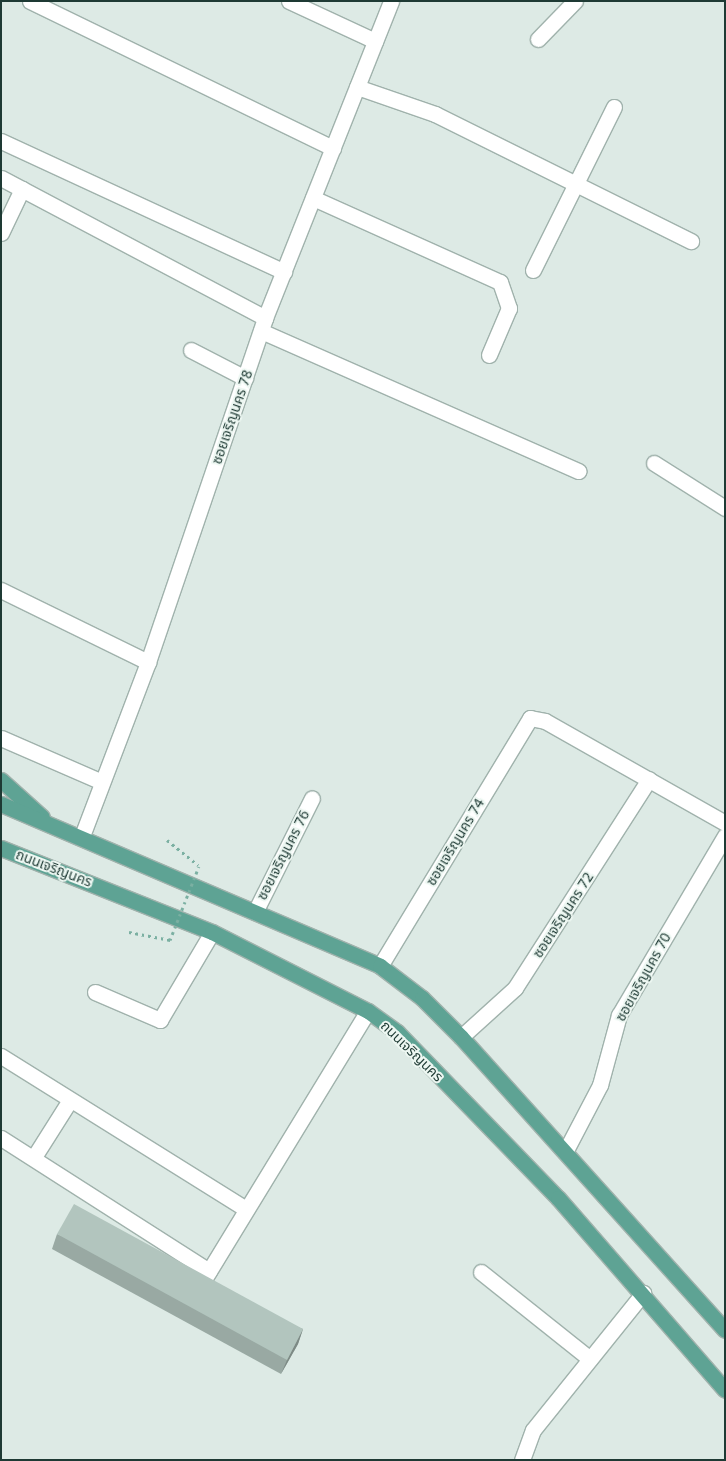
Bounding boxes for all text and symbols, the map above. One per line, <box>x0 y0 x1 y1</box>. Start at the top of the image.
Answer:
street label: ซอยเจริญนคร 78 <box>208 368 256 466</box>
street label: ซอยเจริญนคร 74 <box>422 795 488 889</box>
street label: ซอยเจริญนคร 76 <box>253 807 313 903</box>
street label: ถนนเจริญนคร <box>13 846 95 890</box>
street label: ซอยเจริญนคร 72 <box>529 869 597 961</box>
street label: ซอยเจริญนคร 70 <box>612 930 674 1024</box>
street label: ถนนเจริญนคร <box>377 1017 447 1085</box>

